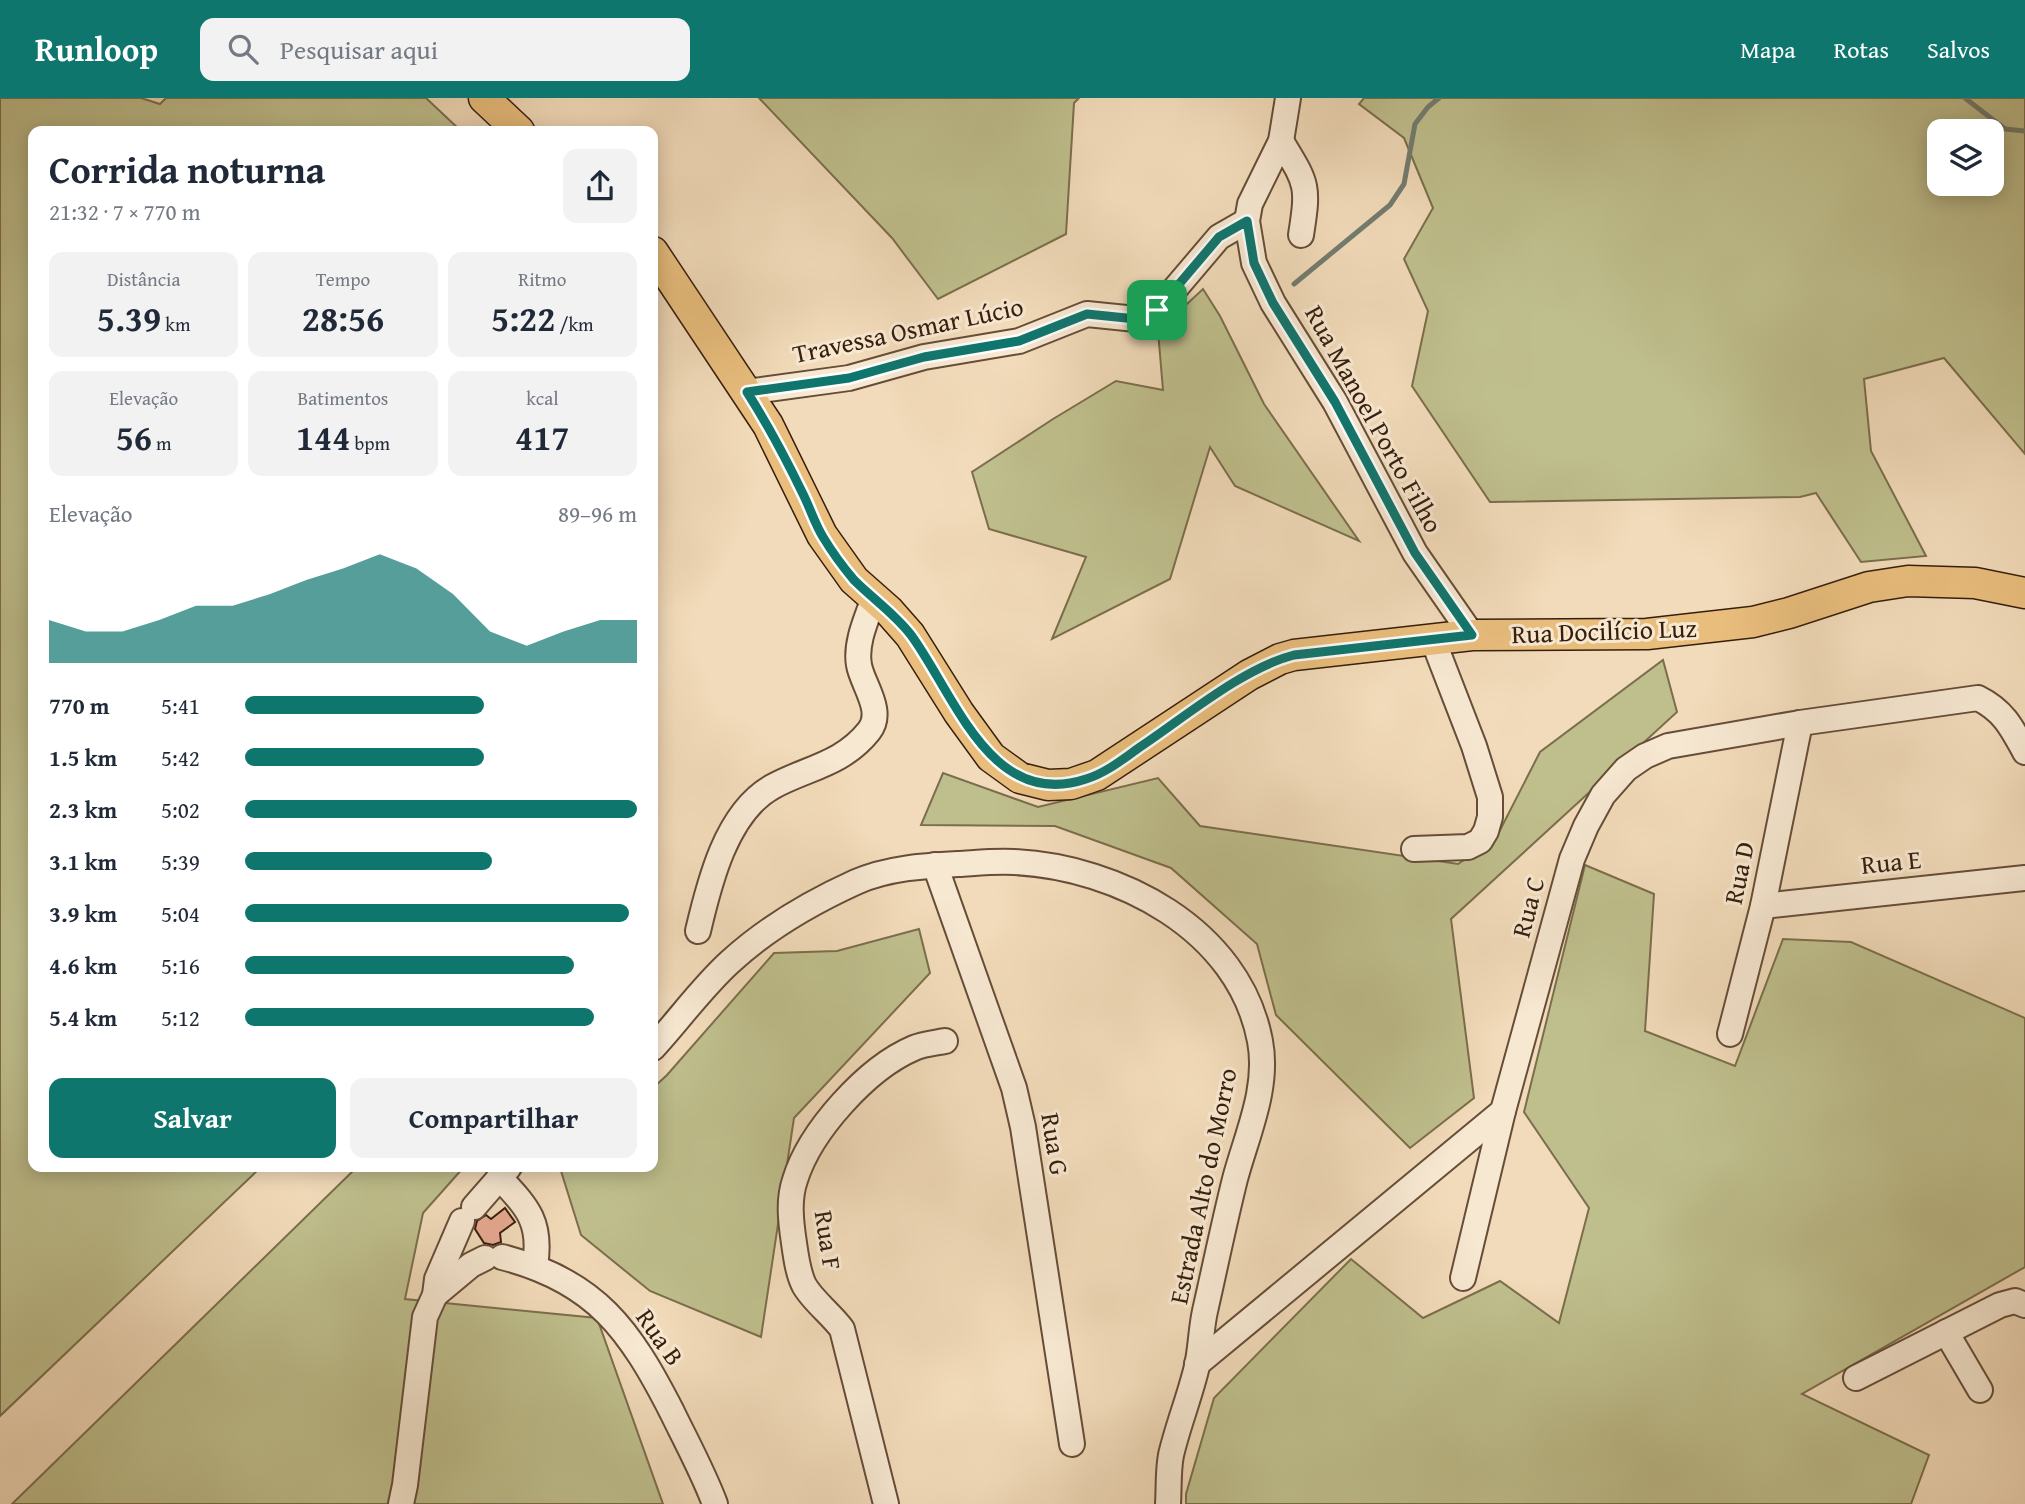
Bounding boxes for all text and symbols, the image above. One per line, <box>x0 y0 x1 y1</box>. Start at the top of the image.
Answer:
search box <box>200 18 690 81</box>
text: Runloop <box>35 25 158 73</box>
icon: search <box>224 30 262 68</box>
text: Pesquisar aqui <box>280 30 438 69</box>
text: Mapa <box>1740 32 1796 67</box>
text: Rotas <box>1834 32 1889 67</box>
text: Salvos <box>1927 32 1990 67</box>
map controls <box>1927 119 2004 196</box>
button: layers <box>1927 119 2004 196</box>
text: Corrida noturna <box>49 141 325 197</box>
button: share <box>563 149 637 223</box>
text: 21:32 · 7 × 770 m <box>49 195 201 228</box>
text: Distância <box>107 265 180 293</box>
text: Tempo <box>316 265 370 293</box>
text: Ritmo <box>518 265 566 293</box>
pin <box>1127 280 1187 340</box>
street label: Travessa Osmar Lúcio <box>789 286 1027 373</box>
icon: arrive <box>1138 291 1176 329</box>
text: 5.39 <box>97 293 161 344</box>
text: 28:56 <box>302 293 384 344</box>
text: 5:22 <box>491 293 555 344</box>
street label: Rua Manoel Porto Filho <box>1296 298 1453 540</box>
text: km <box>161 310 190 338</box>
text: /km <box>555 310 594 338</box>
text: Elevação <box>109 384 178 412</box>
text: Batimentos <box>298 384 388 412</box>
text: kcal <box>526 384 559 412</box>
text: 56 <box>116 412 152 463</box>
text: 144 <box>296 412 350 463</box>
text: 417 <box>515 412 570 463</box>
text: m <box>152 429 172 457</box>
text: bpm <box>350 429 390 457</box>
text: Elevação <box>49 497 133 530</box>
text: 89–96 m <box>558 497 637 530</box>
street label: Rua Docilício Luz <box>1511 608 1697 653</box>
text: 770 m <box>49 689 110 722</box>
text: 5:41 <box>161 689 200 722</box>
text: 1.5 km <box>49 741 117 774</box>
text: 5:42 <box>161 741 200 774</box>
text: 2.3 km <box>49 793 117 826</box>
text: 5:02 <box>161 793 200 826</box>
street label: Rua D <box>1713 838 1764 908</box>
street label: Rua E <box>1859 839 1923 884</box>
text: 3.1 km <box>49 845 117 878</box>
text: 5:39 <box>161 845 200 878</box>
street label: Rua C <box>1501 872 1554 941</box>
text: 3.9 km <box>49 897 117 930</box>
text: 5:04 <box>161 897 200 930</box>
text: 4.6 km <box>49 949 117 982</box>
text: 5:16 <box>161 949 200 982</box>
text: 5.4 km <box>49 1001 117 1034</box>
text: 5:12 <box>161 1001 200 1034</box>
street label: Estrada Alto do Morro <box>1158 1064 1247 1307</box>
button: Salvar <box>49 1078 336 1158</box>
button: Compartilhar <box>350 1078 637 1158</box>
street label: Rua G <box>1031 1110 1080 1178</box>
street label: Rua F <box>805 1207 852 1272</box>
street label: Rua B <box>627 1300 694 1373</box>

